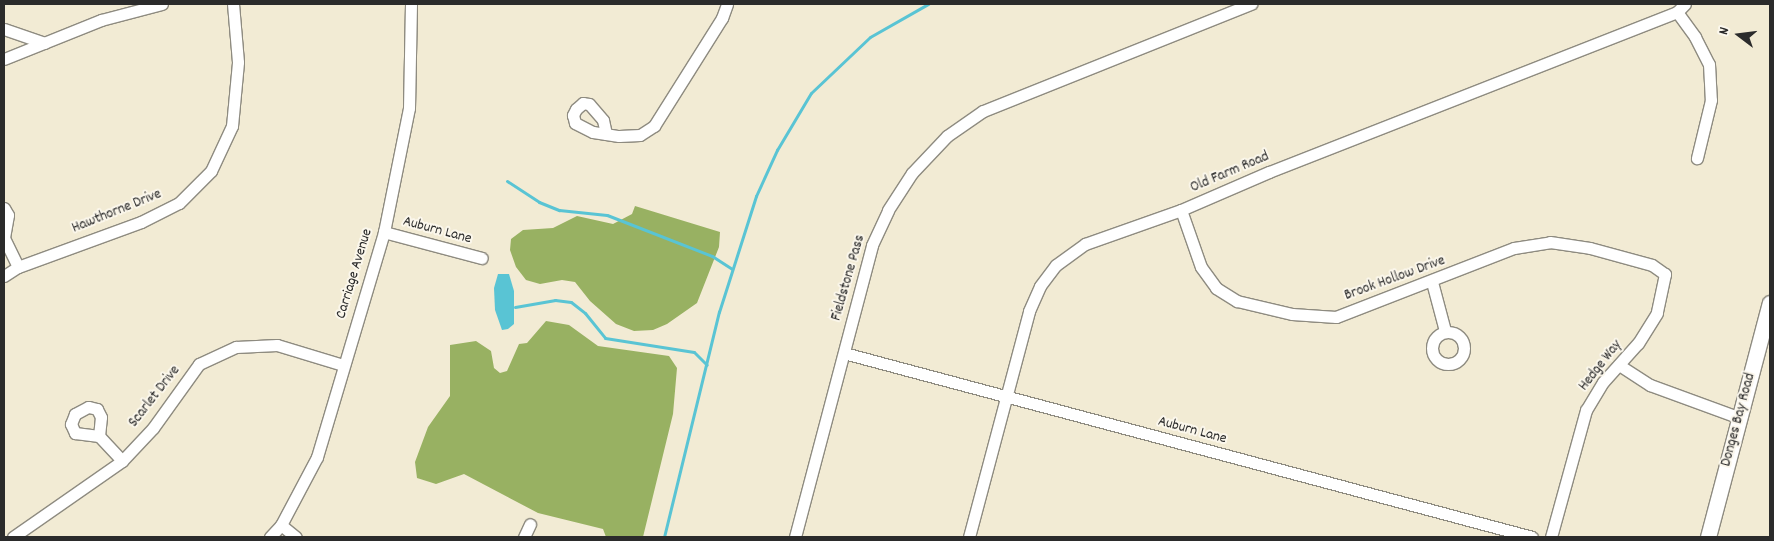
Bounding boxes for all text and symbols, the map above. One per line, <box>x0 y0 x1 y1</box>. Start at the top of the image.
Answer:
north arrow <box>1714 10 1764 60</box>
text: N <box>1714 25 1735 37</box>
street label: Old Farm Road <box>1188 148 1272 198</box>
street label: Hawthorne Drive <box>70 186 164 238</box>
street label: Auburn Lane <box>401 213 473 249</box>
street label: Carriage Avenue <box>333 227 377 321</box>
street label: Fieldstone Pass <box>828 233 870 323</box>
street label: Brook Hollow Drive <box>1342 252 1448 306</box>
street label: Hedge Way <box>1576 337 1626 395</box>
street label: Scarlet Drive <box>125 363 185 431</box>
street label: Donges Bay Road <box>1718 371 1760 469</box>
street label: Auburn Lane <box>1156 413 1228 449</box>

